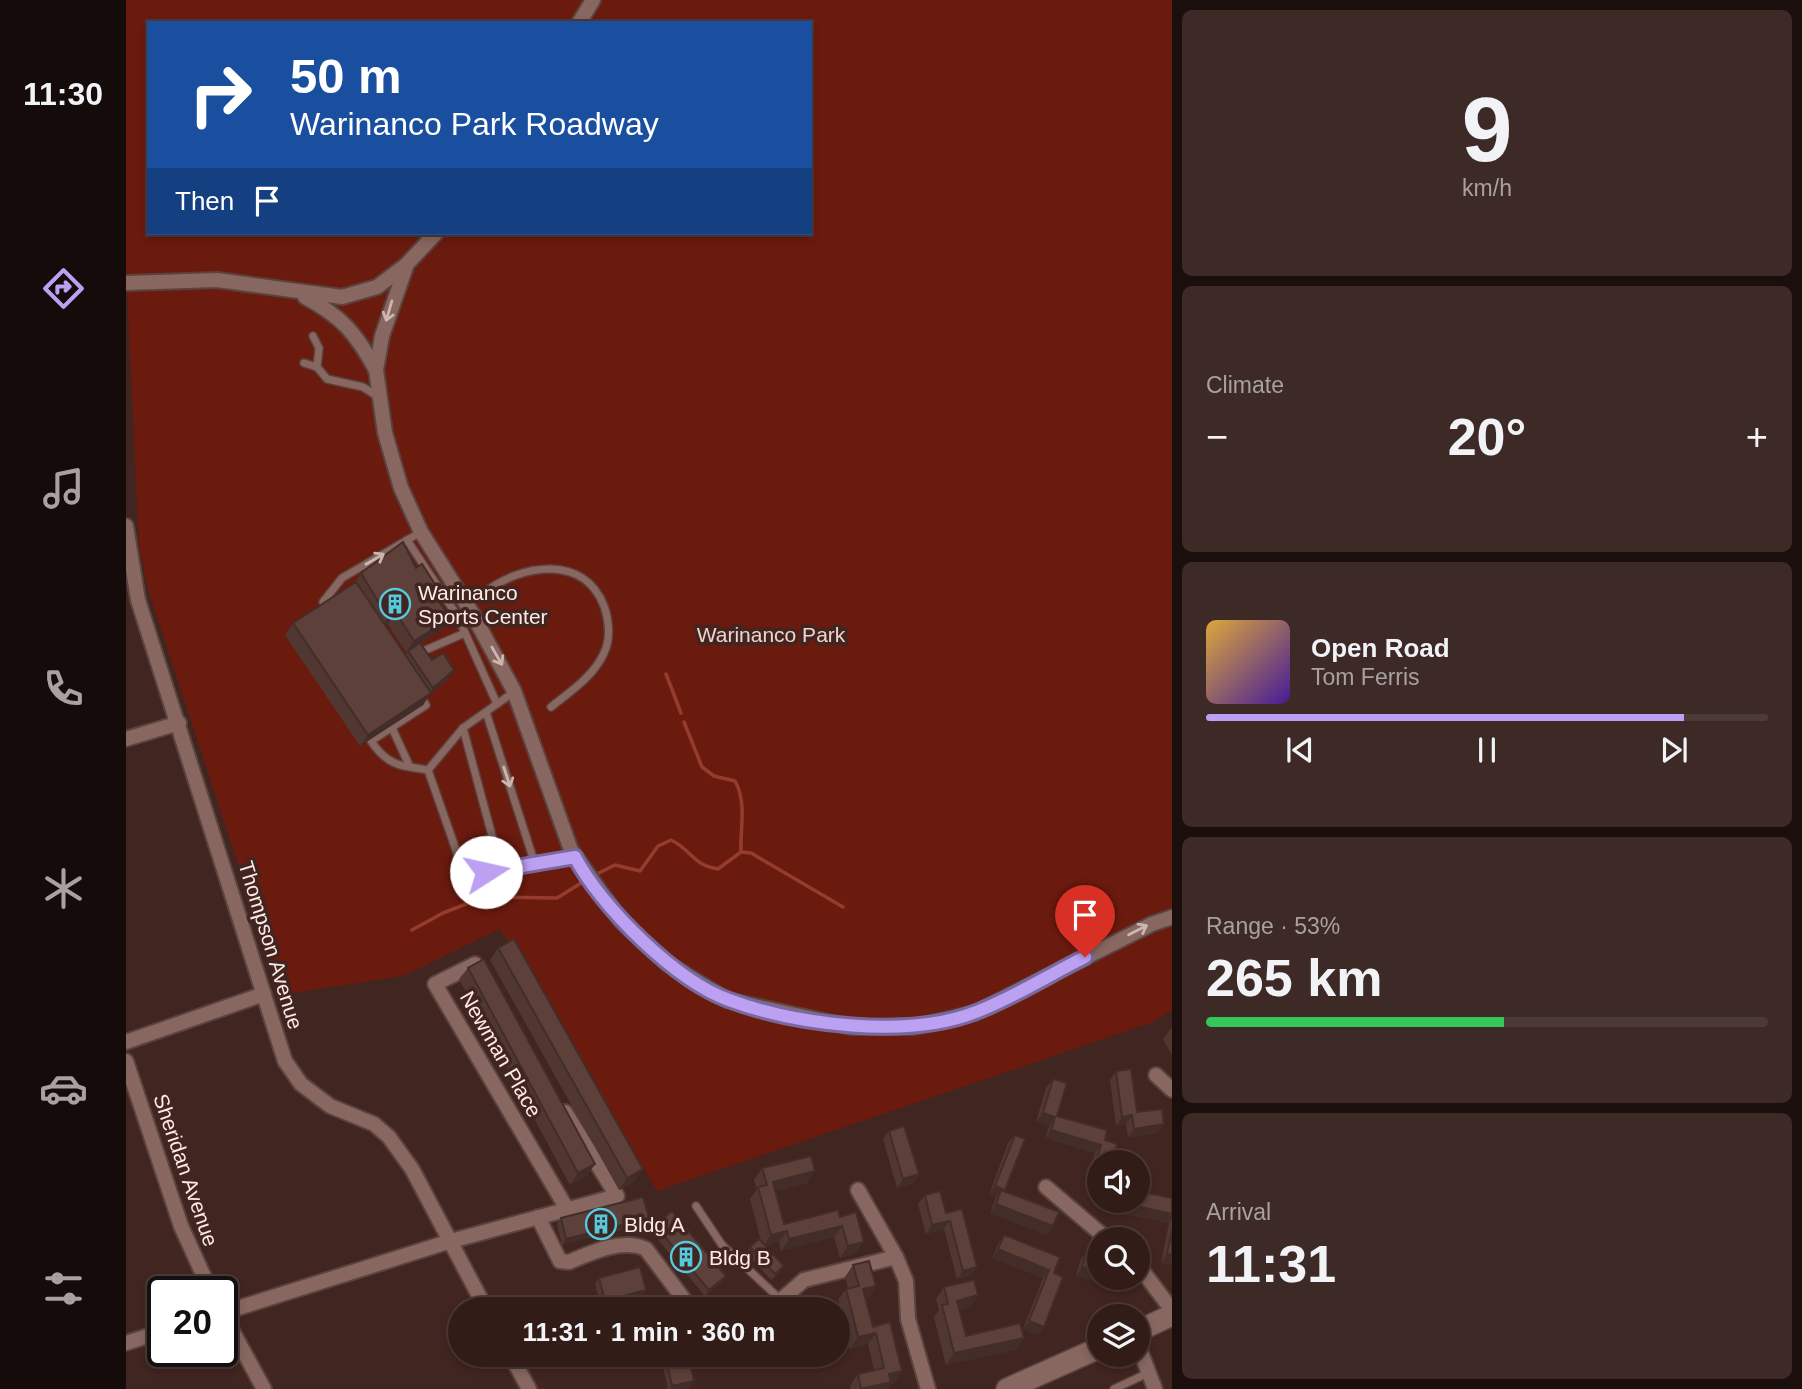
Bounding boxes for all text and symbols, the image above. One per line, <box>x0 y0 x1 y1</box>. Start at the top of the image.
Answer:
icon: right <box>175 49 266 140</box>
text: 50 m <box>290 49 402 103</box>
text: 11:30 <box>23 76 103 112</box>
text: 9 <box>1462 79 1512 180</box>
text: Warinanco Park Roadway <box>290 106 659 142</box>
text: km/h <box>1462 175 1512 201</box>
icon: arrive <box>248 182 286 220</box>
text: Then <box>175 186 234 216</box>
icon: directions <box>39 264 88 313</box>
one-way arrow <box>382 300 395 322</box>
text: Climate <box>1206 372 1284 398</box>
text: 20° <box>1448 408 1526 466</box>
text: − <box>1206 416 1228 458</box>
text: + <box>1746 416 1768 458</box>
icon: music <box>39 464 88 513</box>
one-way arrow <box>364 552 384 566</box>
place label: Warinanco Sports Center <box>418 581 548 628</box>
building icon: Warinanco Sports Center <box>378 587 412 621</box>
park label: Warinanco Park <box>697 623 846 646</box>
text: Open Road <box>1311 633 1450 663</box>
one-way arrow <box>490 645 504 665</box>
icon: phone <box>39 664 88 713</box>
text: Tom Ferris <box>1311 664 1420 690</box>
icon: previous <box>1281 731 1319 769</box>
icon: pause <box>1468 731 1506 769</box>
icon: next <box>1655 731 1693 769</box>
one-way arrow <box>502 765 514 787</box>
position arrow <box>449 835 523 909</box>
street label: Thompson Avenue <box>234 858 308 1032</box>
icon: climate <box>39 864 88 913</box>
pin <box>1055 885 1115 957</box>
icon: arrive <box>1066 896 1104 934</box>
text: Range · 53% <box>1206 913 1340 939</box>
one-way arrow <box>1128 923 1148 937</box>
text: 265 km <box>1206 949 1382 1007</box>
street label: Newman Place <box>456 987 546 1121</box>
icon: car <box>39 1064 88 1113</box>
street label: Sheridan Avenue <box>149 1091 223 1249</box>
map controls <box>1087 1150 1150 1367</box>
button: sound <box>1087 1150 1150 1213</box>
text: Arrival <box>1206 1199 1271 1225</box>
building icon: Bldg A <box>584 1207 618 1241</box>
place label: Bldg A <box>624 1213 685 1236</box>
button: search <box>1087 1227 1150 1290</box>
text: 11:31 <box>1206 1235 1336 1293</box>
building icon: Bldg B <box>669 1240 703 1274</box>
place label: Bldg B <box>709 1246 771 1269</box>
icon: filters <box>39 1264 88 1313</box>
speed limit sign: 20 <box>147 1276 238 1367</box>
button: layers <box>1087 1304 1150 1367</box>
text: 11:31 · 1 min · 360 m <box>523 1317 775 1347</box>

